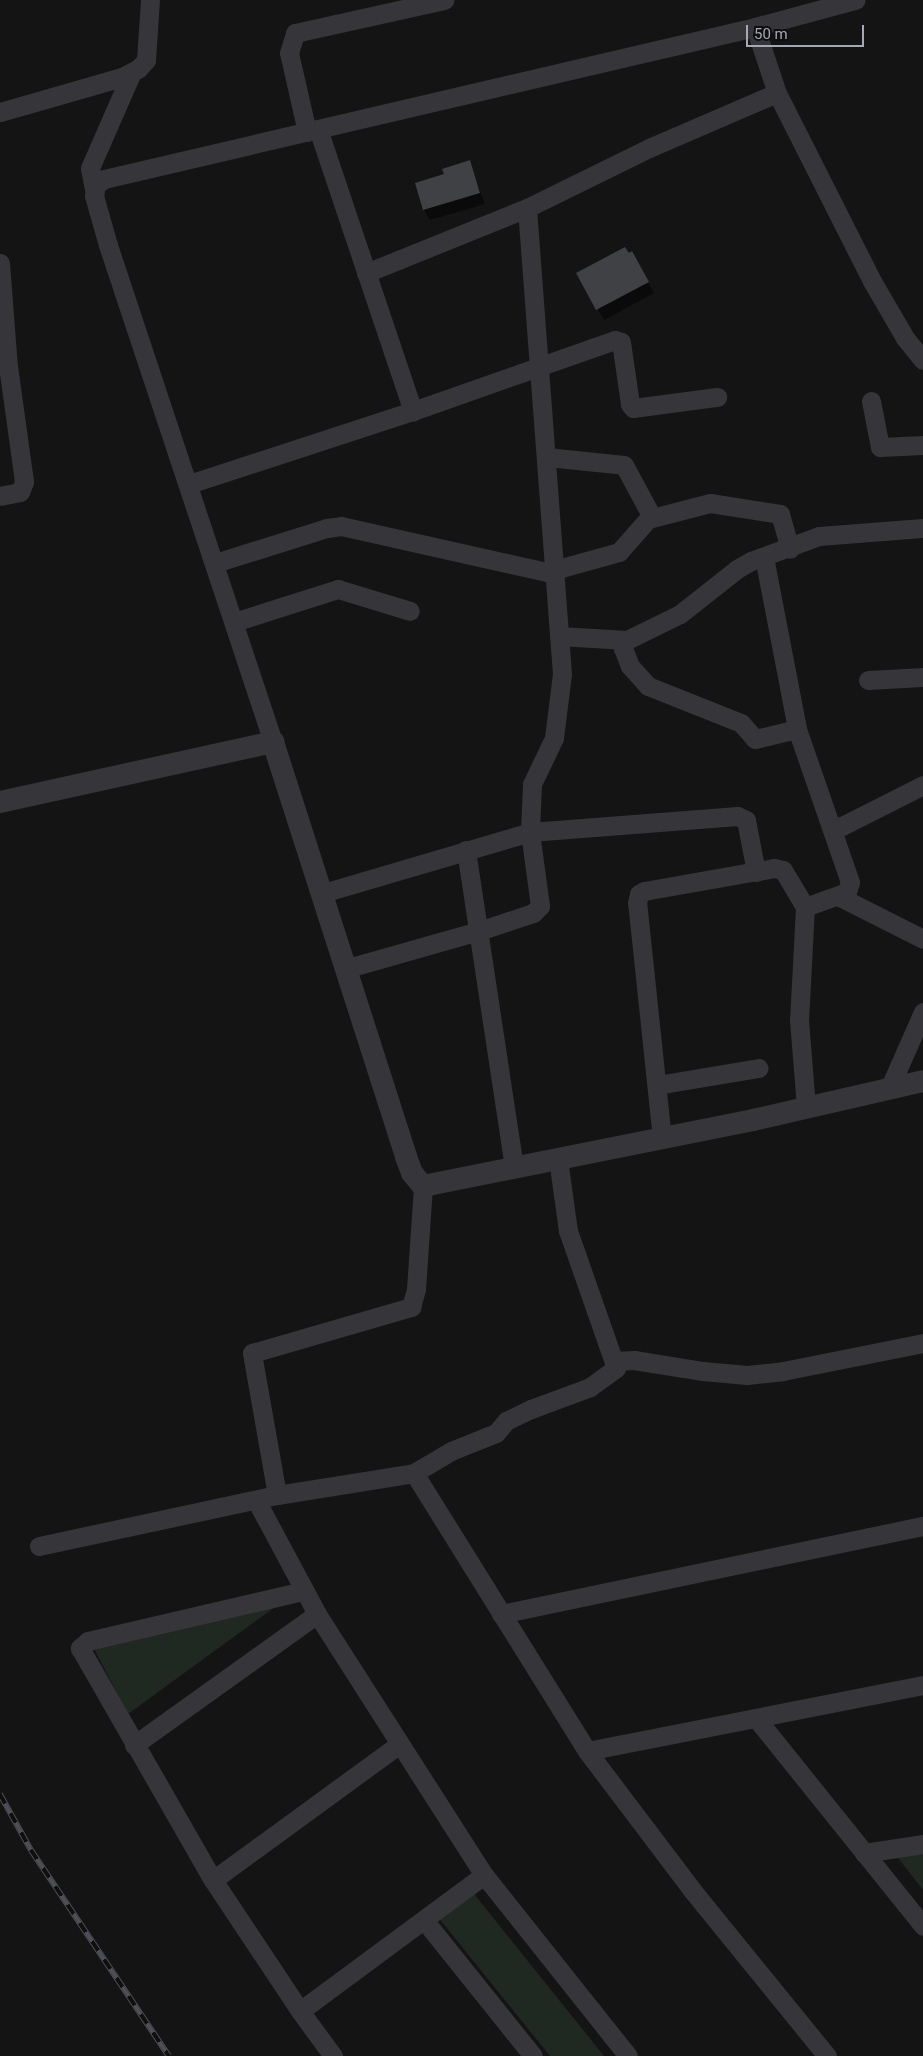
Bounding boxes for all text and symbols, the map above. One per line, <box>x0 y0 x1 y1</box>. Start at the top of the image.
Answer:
scale bar <box>748 15 866 47</box>
text: 50 m <box>754 25 788 43</box>

